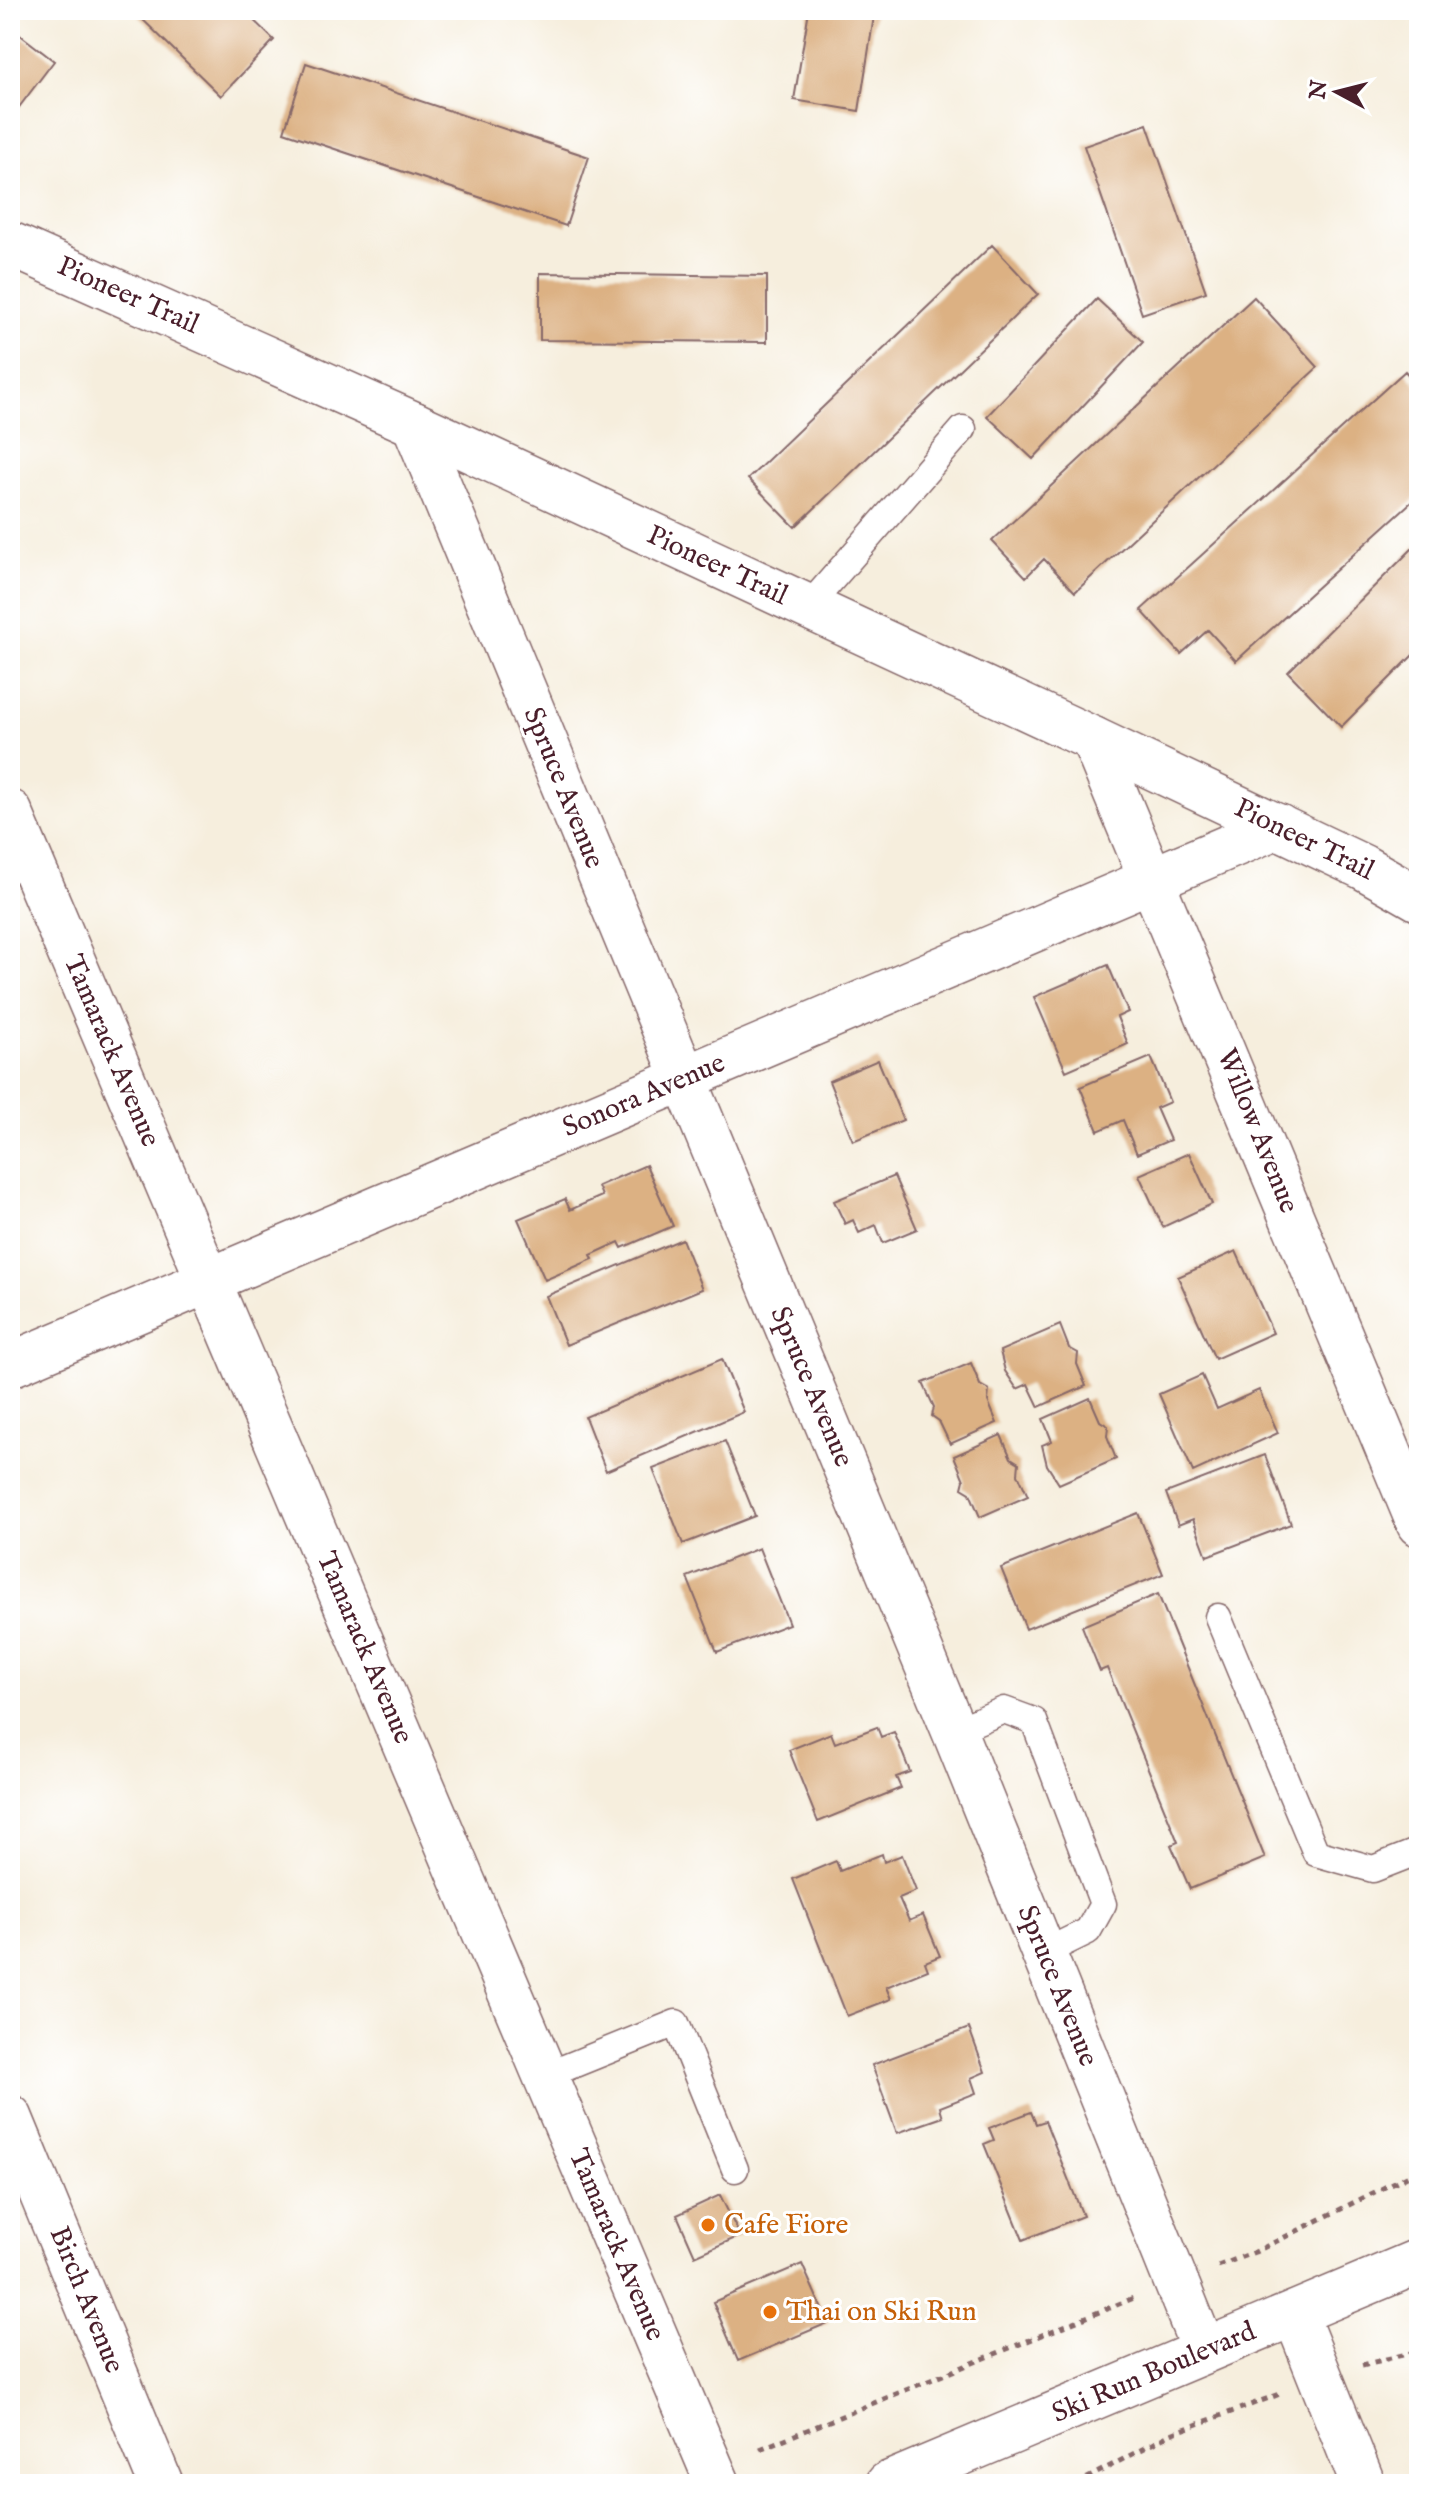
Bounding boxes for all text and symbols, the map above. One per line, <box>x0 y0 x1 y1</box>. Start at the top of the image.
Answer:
north arrow <box>1297 52 1377 132</box>
text: N <box>1304 79 1334 102</box>
street label: Pioneer Trail <box>52 249 205 343</box>
street label: Pioneer Trail <box>641 518 793 614</box>
street label: Spruce Avenue <box>515 702 611 874</box>
street label: Pioneer Trail <box>1228 791 1380 889</box>
street label: Tamarack Avenue <box>55 950 167 1152</box>
street label: Willow Avenue <box>1208 1044 1306 1218</box>
street label: Sonora Avenue <box>557 1046 731 1146</box>
street label: Spruce Avenue <box>762 1302 861 1473</box>
street label: Tamarack Avenue <box>308 1547 420 1749</box>
street label: Spruce Avenue <box>1009 1900 1105 2072</box>
street label: Tamarack Avenue <box>560 2144 672 2346</box>
place label: Cafe Fiore <box>724 2208 849 2243</box>
marker: Cafe Fiore <box>699 2216 717 2234</box>
street label: Birch Avenue <box>41 2222 131 2378</box>
place label: Thai on Ski Run <box>786 2295 977 2330</box>
marker: Thai on Ski Run <box>761 2303 779 2321</box>
street label: Ski Run Boulevard <box>1047 2314 1261 2432</box>

